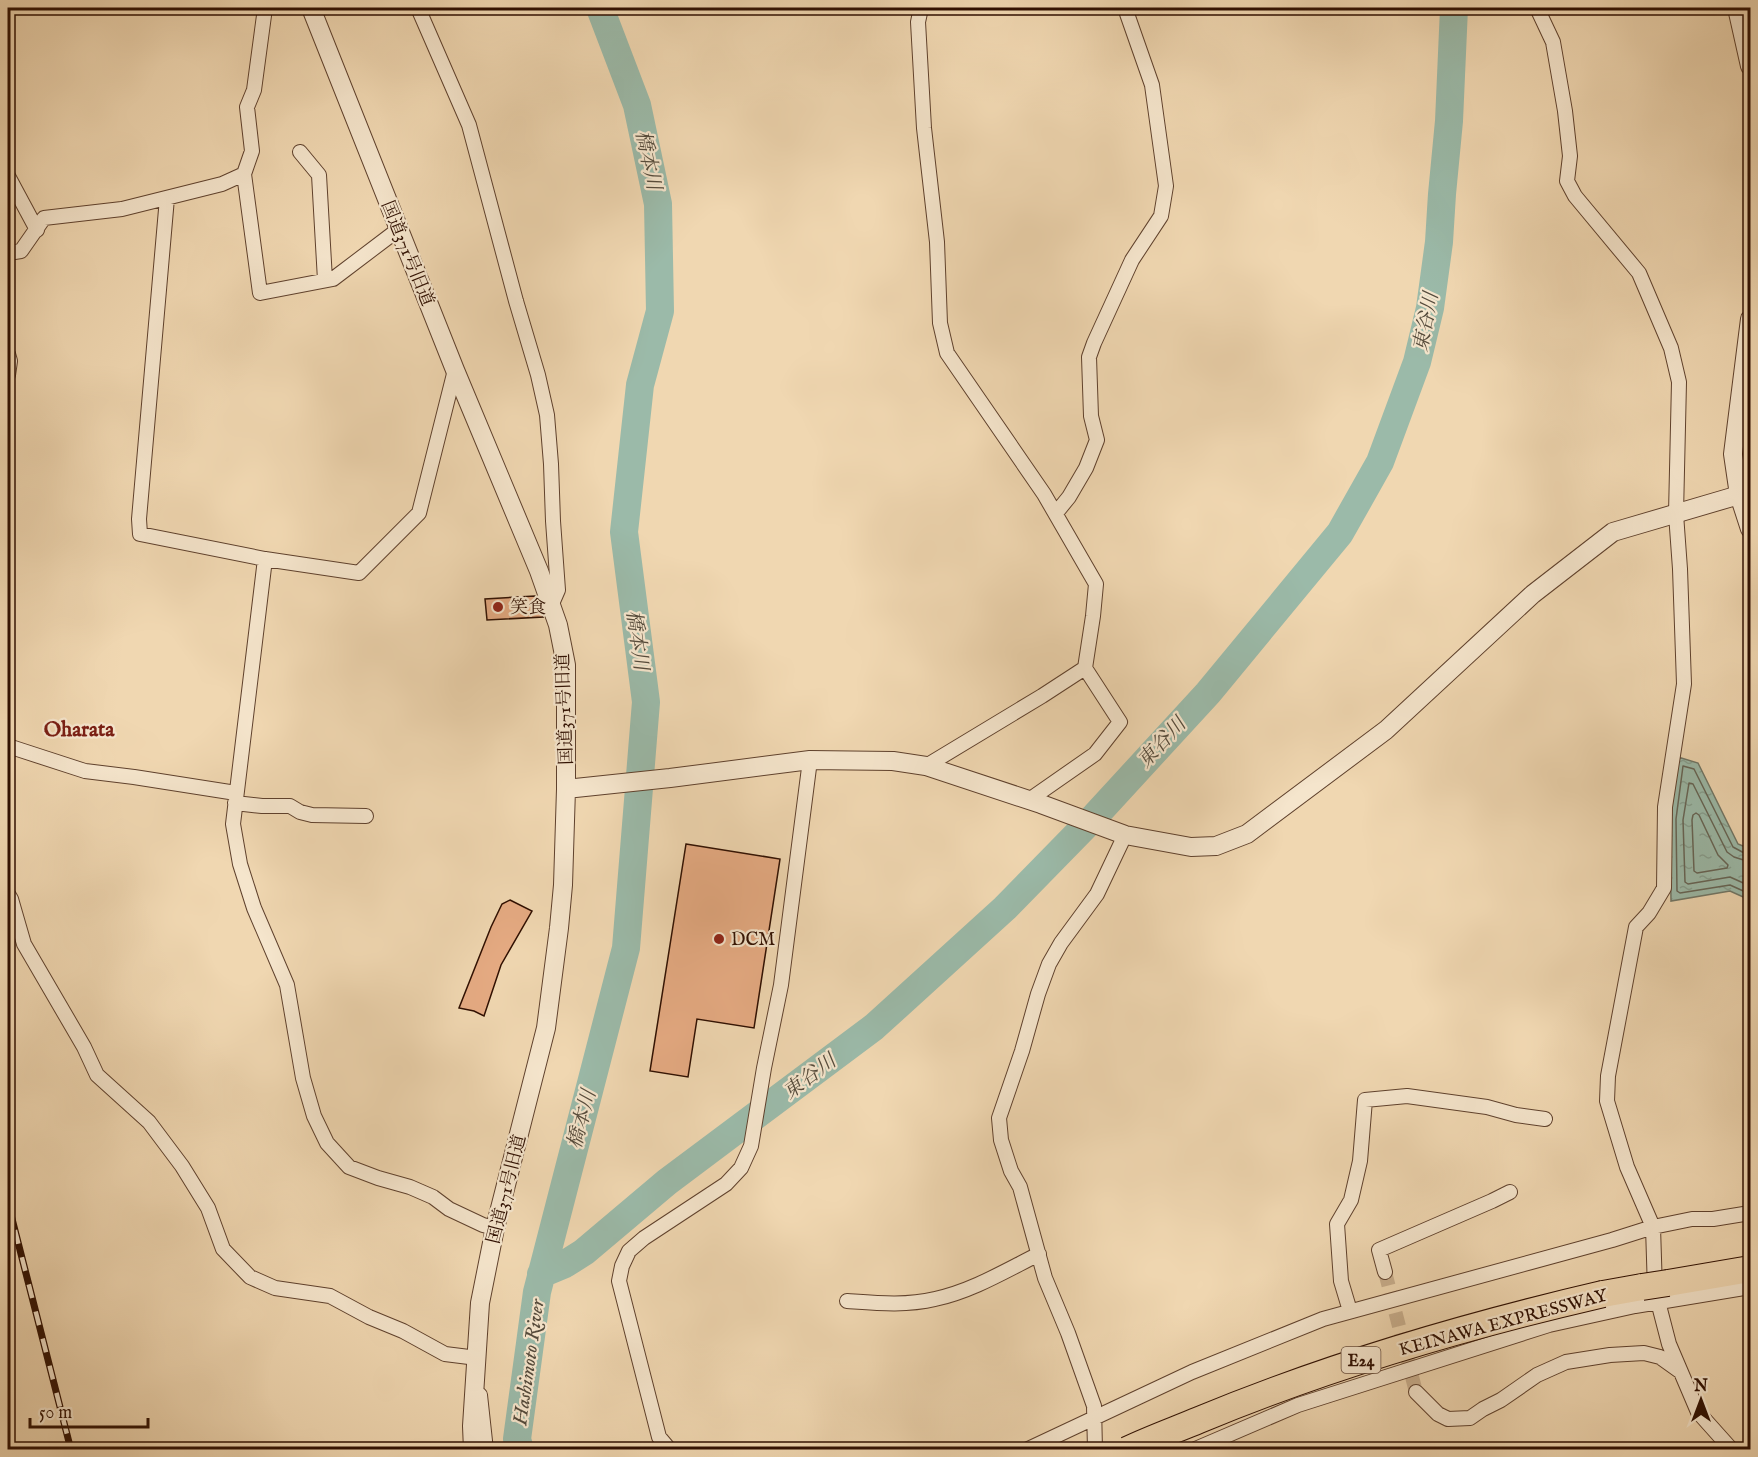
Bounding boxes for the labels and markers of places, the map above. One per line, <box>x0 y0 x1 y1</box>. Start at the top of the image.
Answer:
place label: 笑食 <box>510 597 546 620</box>
marker: 笑食 <box>491 600 505 614</box>
place label: DCM <box>731 929 775 952</box>
marker: DCM <box>712 932 726 946</box>

